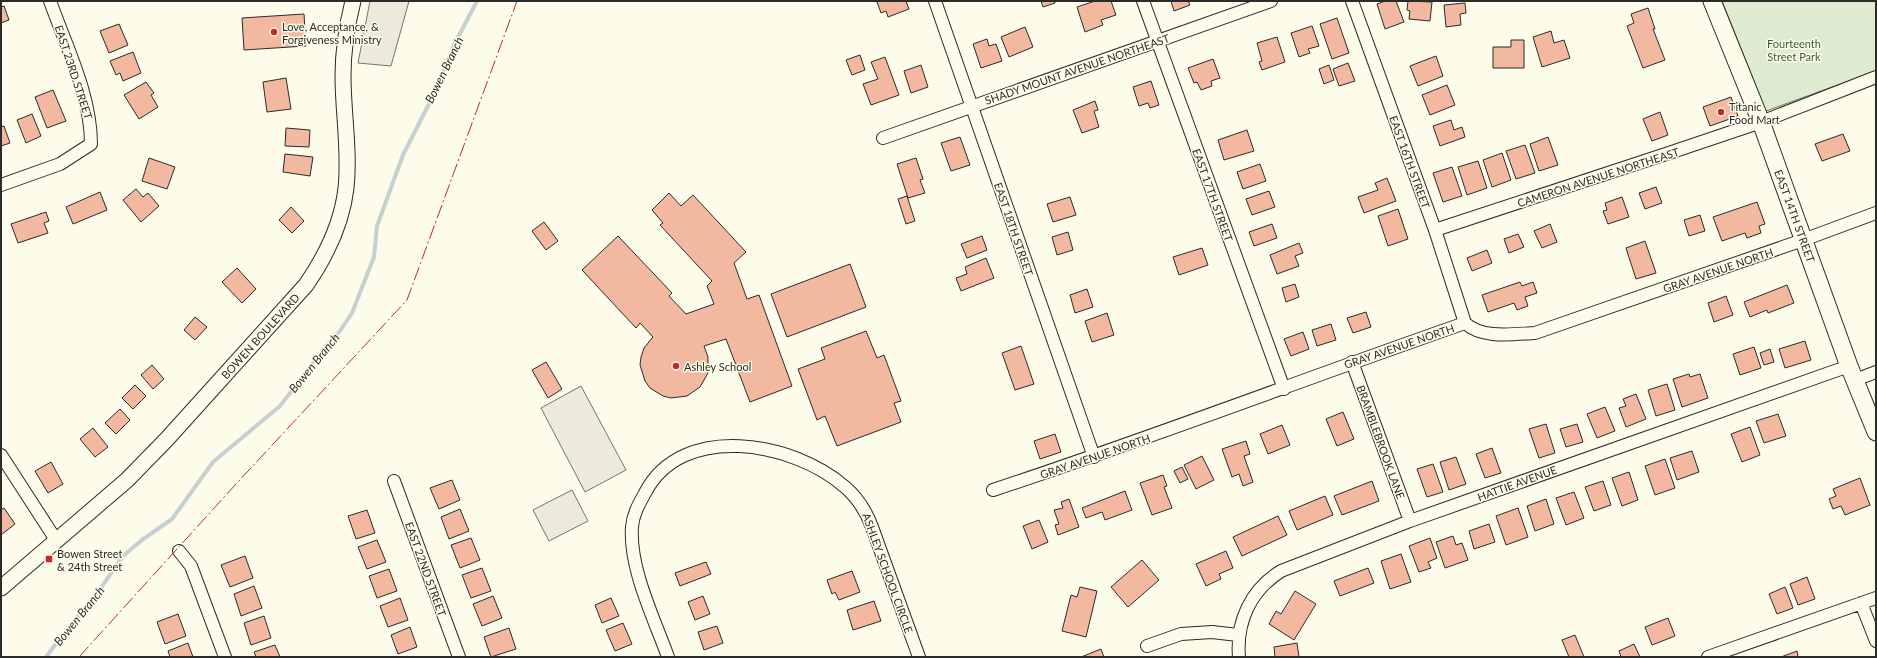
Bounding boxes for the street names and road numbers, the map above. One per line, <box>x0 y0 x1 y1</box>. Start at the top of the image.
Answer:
street label: EAST 23RD STREET <box>53 23 96 121</box>
street label: SHADY MOUNT AVENUE NORTHEAST <box>983 31 1172 107</box>
street label: EAST 16TH STREET <box>1387 114 1433 211</box>
street label: CAMERON AVENUE NORTHEAST <box>1516 145 1681 209</box>
street label: EAST 17TH STREET <box>1190 147 1236 244</box>
street label: EAST 14TH STREET <box>1772 168 1818 265</box>
street label: EAST 18TH STREET <box>992 181 1036 278</box>
street label: GRAY AVENUE NORTH <box>1661 245 1775 295</box>
street label: BOWEN BOULEVARD <box>218 291 302 381</box>
street label: GRAY AVENUE NORTH <box>1342 321 1456 371</box>
street label: BRAMBLEBROOK LANE <box>1354 383 1408 501</box>
street label: GRAY AVENUE NORTH <box>1038 431 1152 481</box>
street label: HATTIE AVENUE <box>1476 463 1558 503</box>
street label: ASHLEY SCHOOL CIRCLE <box>860 511 916 635</box>
street label: EAST 22ND STREET <box>403 520 449 619</box>

